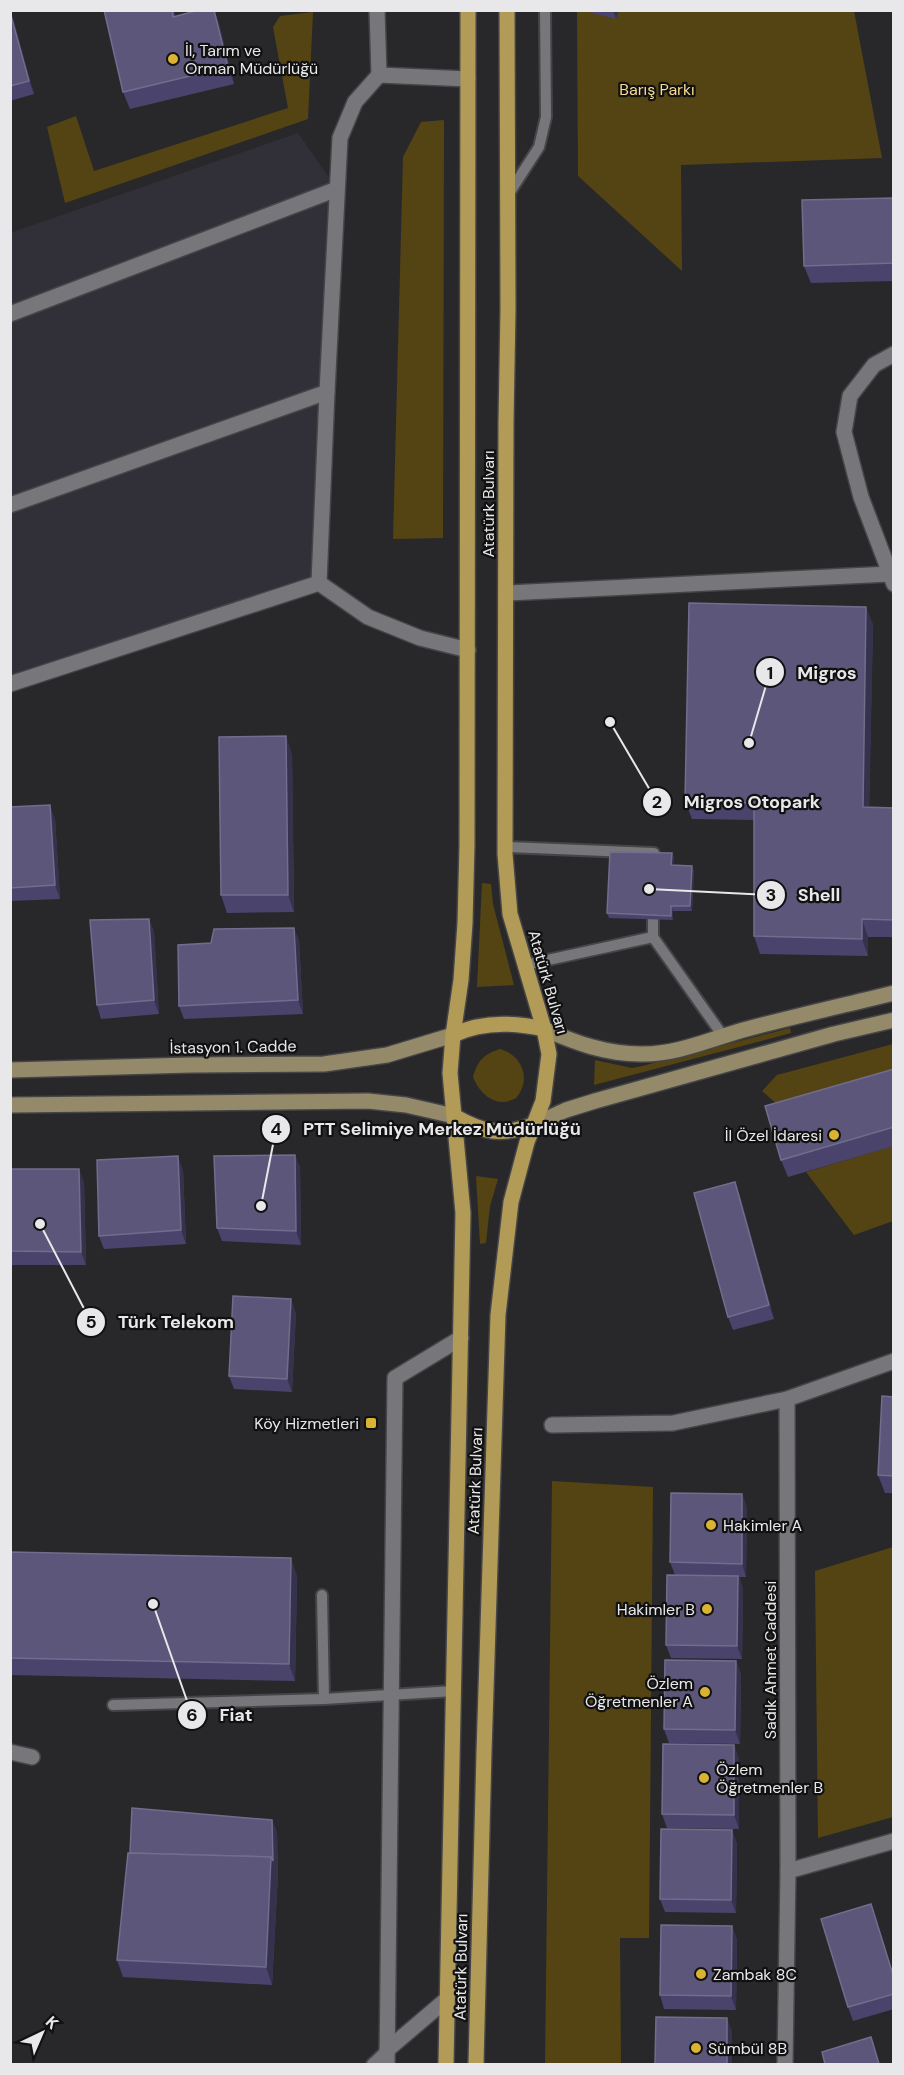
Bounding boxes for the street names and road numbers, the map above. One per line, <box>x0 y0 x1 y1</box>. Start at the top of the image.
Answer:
street label: Atatürk Bulvarı <box>478 451 499 558</box>
street label: Atatürk Bulvarı <box>523 928 573 1036</box>
street label: İstasyon 1. Cadde <box>169 1035 297 1059</box>
street label: Atatürk Bulvarı <box>463 1427 487 1535</box>
street label: Sadık Ahmet Caddesi <box>760 1581 781 1739</box>
street label: Atatürk Bulvarı <box>450 1913 472 2021</box>

